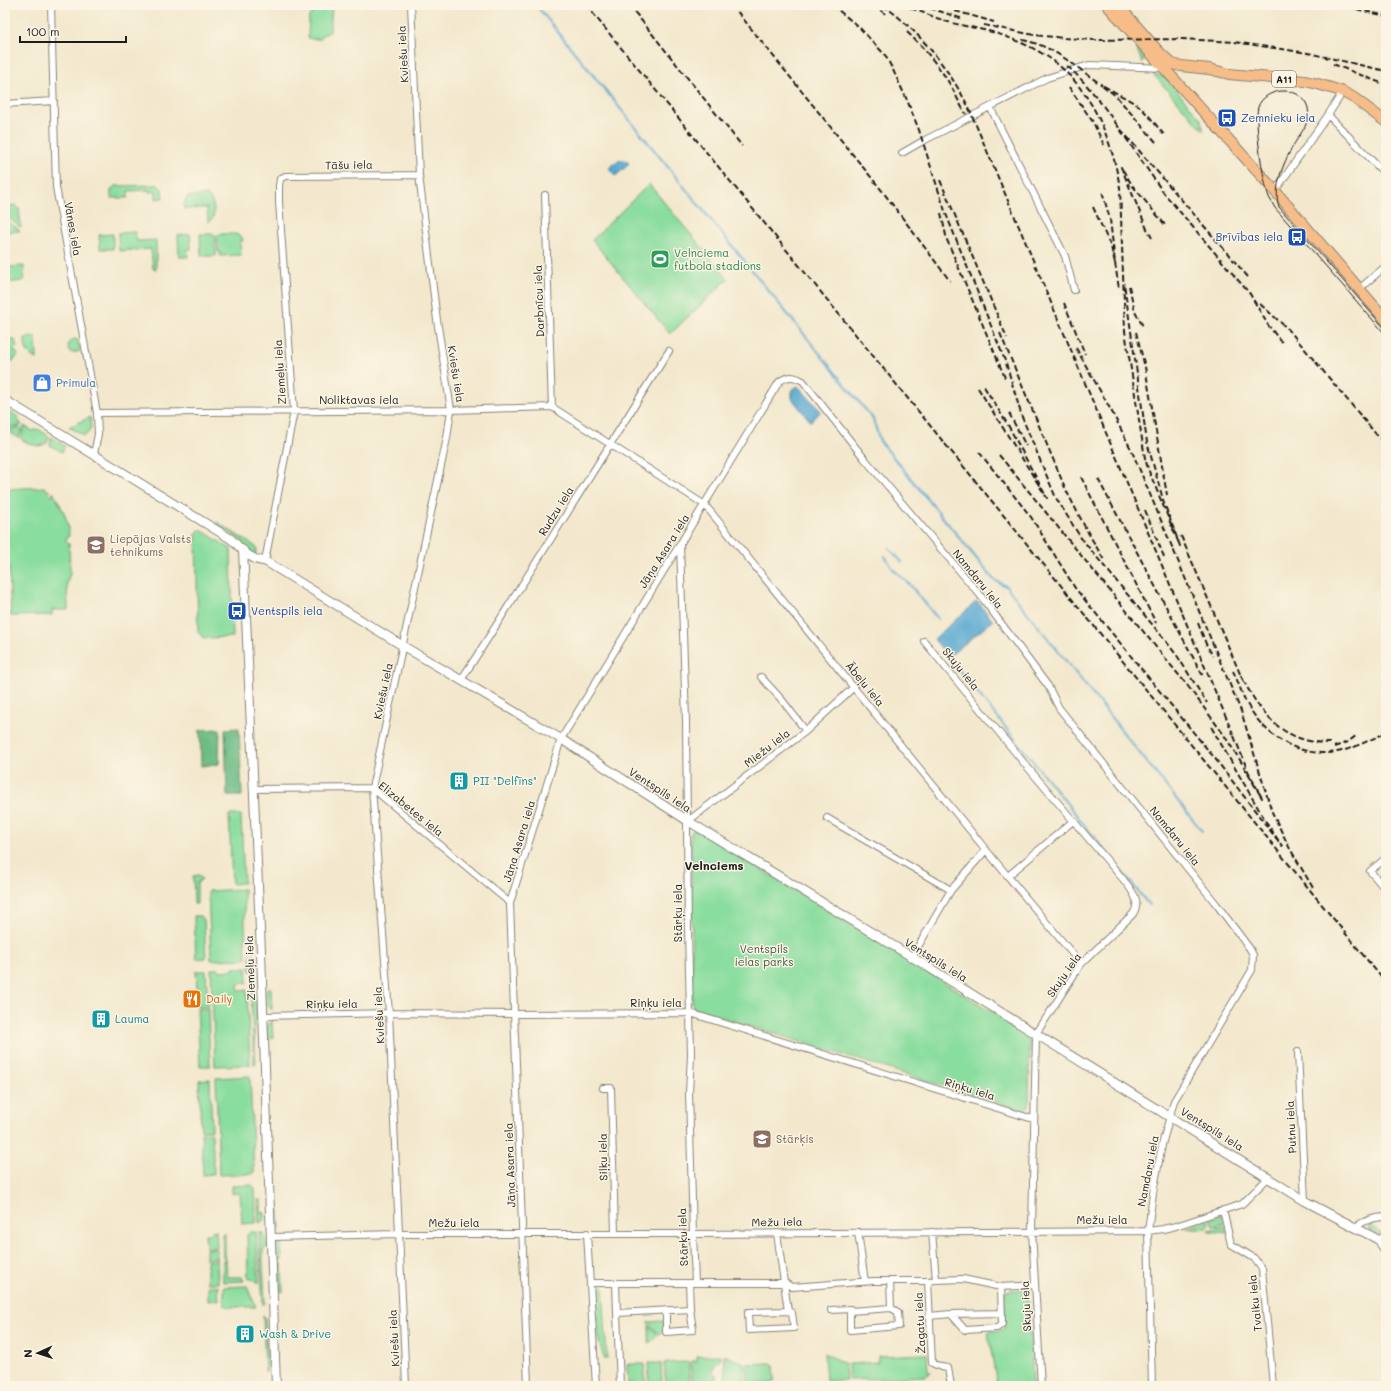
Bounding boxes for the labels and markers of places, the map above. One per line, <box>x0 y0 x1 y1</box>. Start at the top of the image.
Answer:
bus stop icon: Zemnieku iela <box>1216 107 1238 129</box>
place label: Zemnieku iela <box>1241 110 1316 125</box>
bus stop icon: Brīvības iela <box>1286 226 1308 248</box>
place label: Brīvības iela <box>1215 229 1283 244</box>
place label: Velnciema futbola stadions <box>674 245 761 273</box>
sports icon: Velnciema futbola stadions <box>649 248 671 270</box>
shop icon: Primula <box>31 372 53 394</box>
place label: Primula <box>56 375 96 390</box>
place label: Liepājas Valsts tehnikums <box>110 531 191 559</box>
school or university icon: Liepājas Valsts tehnikums <box>85 534 107 556</box>
bus stop icon: Ventspils iela <box>226 600 248 622</box>
place label: Ventspils iela <box>251 603 323 618</box>
building icon: PII "Delfīns" <box>448 770 470 792</box>
place label: PII "Delfīns" <box>473 773 537 788</box>
restaurant icon: Daily <box>181 988 203 1010</box>
place label: Daily <box>206 991 233 1006</box>
building icon: Lauma <box>90 1008 112 1030</box>
place label: Lauma <box>115 1011 149 1026</box>
school or university icon: Stārķis <box>751 1128 773 1150</box>
place label: Stārķis <box>776 1131 814 1147</box>
building icon: Wash & Drive <box>234 1323 256 1345</box>
place label: Wash & Drive <box>259 1326 331 1341</box>

